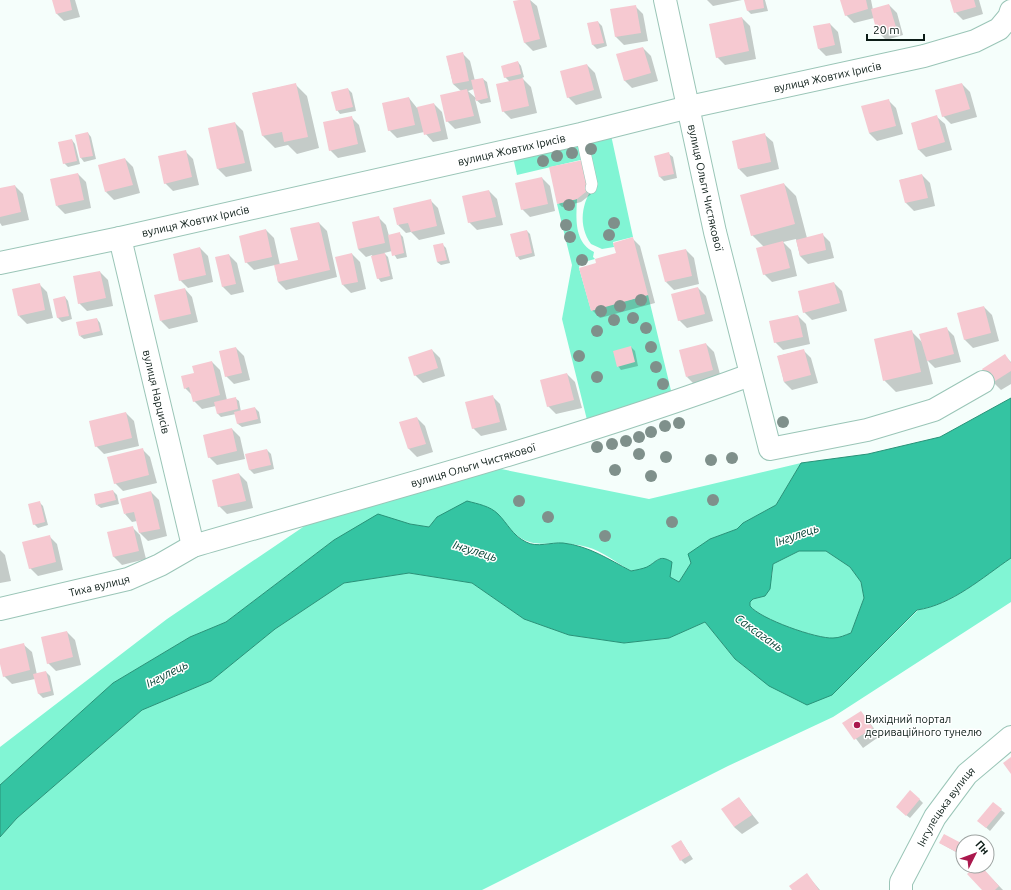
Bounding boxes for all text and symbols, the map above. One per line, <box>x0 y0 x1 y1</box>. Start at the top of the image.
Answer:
scale bar <box>867 16 924 42</box>
text: 20 m <box>873 23 900 36</box>
street label: вулиця Жовтих Ірисів <box>772 59 882 95</box>
street label: вулиця Ольги Чистякової <box>686 123 726 253</box>
street label: вулиця Жовтих Ірисів <box>457 132 567 168</box>
street label: вулиця Жовтих Ірисів <box>141 203 250 239</box>
street label: вулиця Нарцисів <box>141 349 172 435</box>
street label: вулиця Ольги Чистякової <box>409 441 537 489</box>
water label: Інгулець <box>773 521 821 548</box>
water label: Інгулець <box>451 538 499 563</box>
street label: Тиха вулиця <box>68 573 131 599</box>
water label: Саксагань <box>733 611 786 654</box>
water label: Інгулець <box>143 657 190 690</box>
place label: Вихідний портал дериваційного тунелю <box>865 713 982 738</box>
marker: Вихідний портал дериваційного тунелю <box>852 720 862 730</box>
street label: Інгулецька вулиця <box>915 764 977 848</box>
north arrow <box>955 834 995 874</box>
text: Пн <box>973 838 992 857</box>

